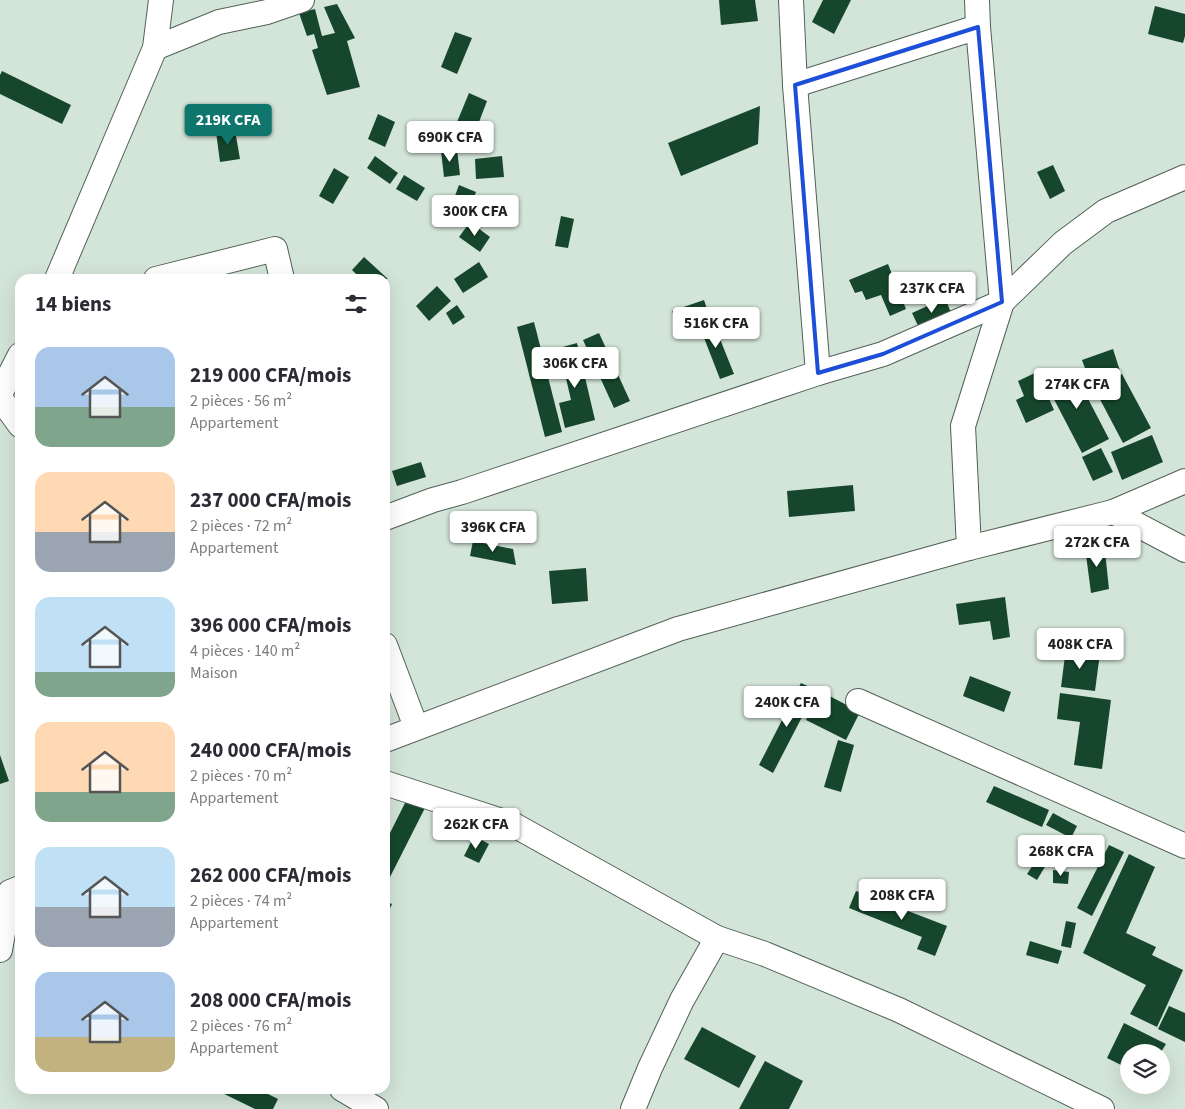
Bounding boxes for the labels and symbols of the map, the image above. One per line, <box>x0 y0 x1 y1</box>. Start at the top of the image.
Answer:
pin: 219K CFA <box>176 104 280 146</box>
pin: 690K CFA <box>398 120 502 163</box>
pin: 300K CFA <box>423 194 527 237</box>
pin: 237K CFA <box>880 272 984 314</box>
pin: 516K CFA <box>664 306 768 349</box>
pin: 306K CFA <box>523 346 627 389</box>
pin: 274K CFA <box>1025 368 1129 410</box>
pin: 396K CFA <box>441 510 545 553</box>
pin: 272K CFA <box>1045 526 1149 568</box>
pin: 408K CFA <box>1028 628 1132 670</box>
pin: 240K CFA <box>735 686 839 728</box>
pin: 262K CFA <box>424 808 528 850</box>
pin: 268K CFA <box>1009 834 1113 877</box>
pin: 208K CFA <box>850 878 954 921</box>

